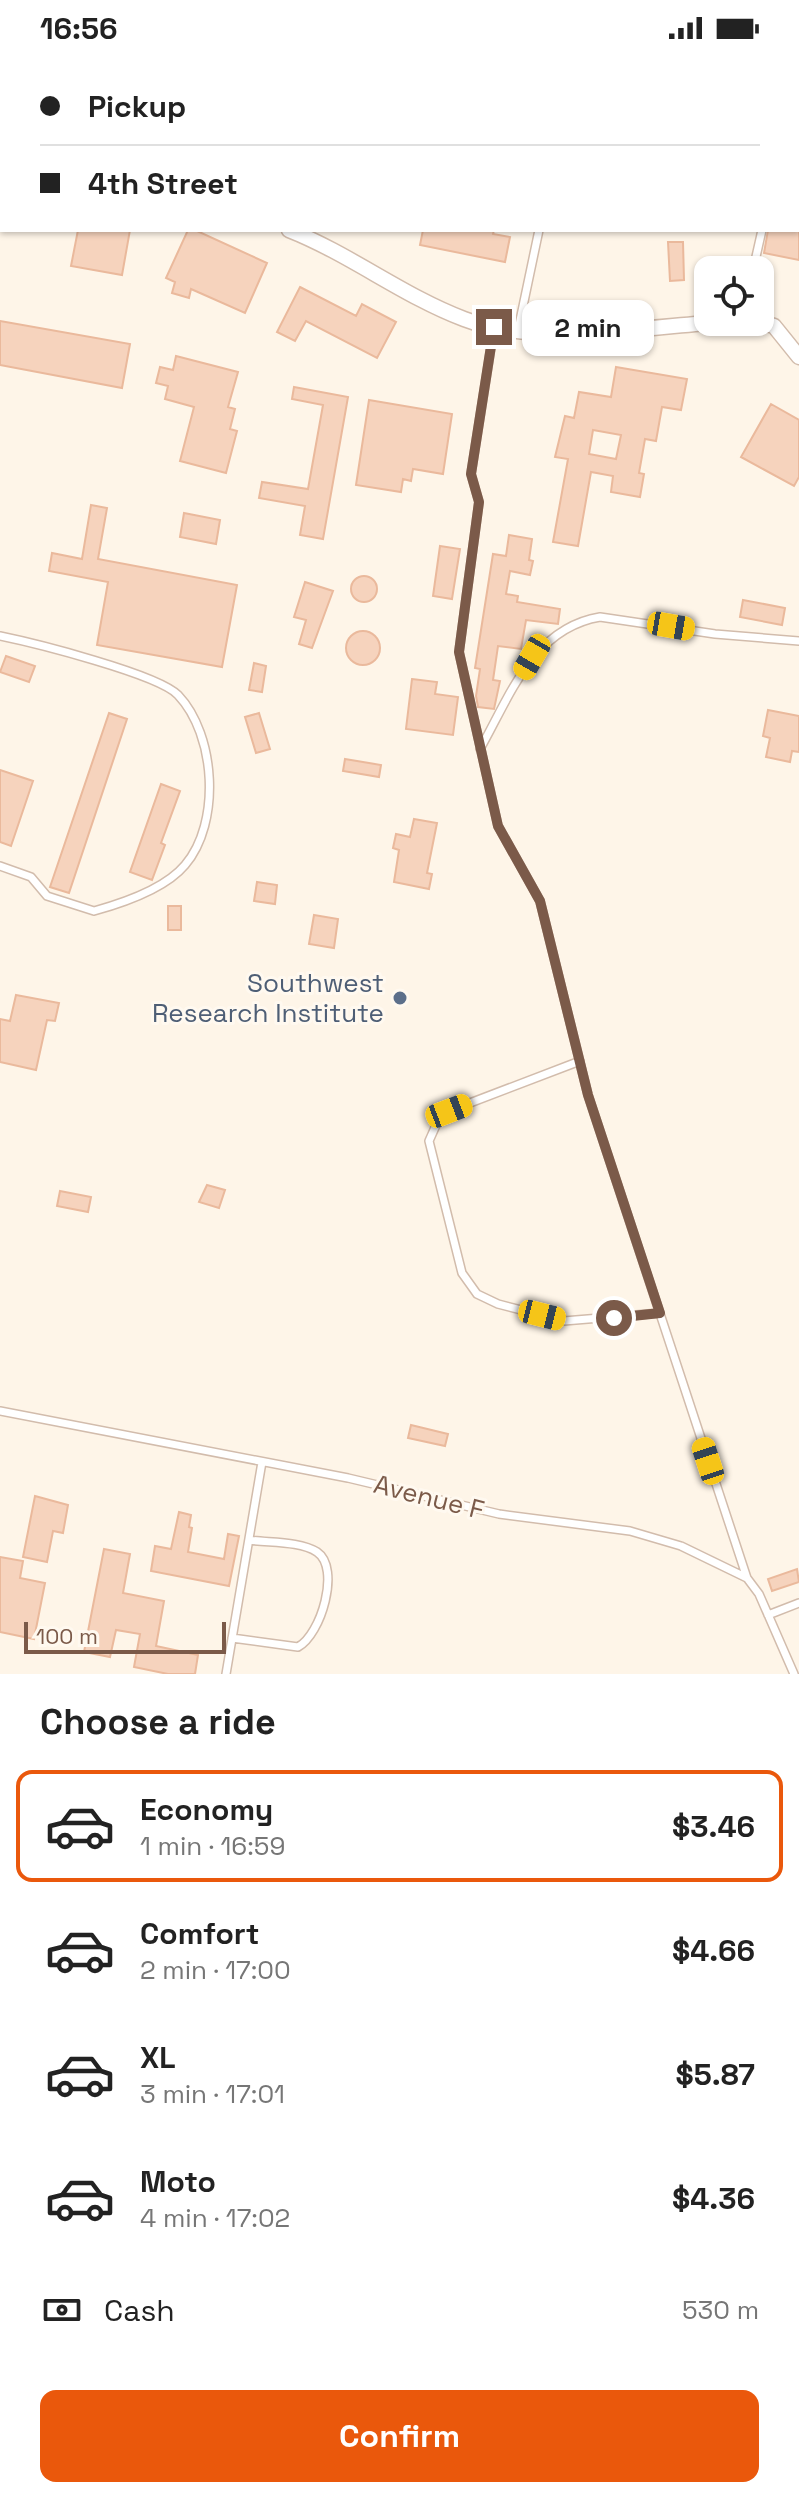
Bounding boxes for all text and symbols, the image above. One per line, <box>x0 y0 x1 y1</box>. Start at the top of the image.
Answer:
text: 16:56 <box>40 9 118 48</box>
text: Pickup <box>88 87 186 126</box>
text: 4th Street <box>88 164 238 203</box>
map controls <box>694 256 774 336</box>
button: locate <box>694 256 774 336</box>
callout: 2 min <box>522 299 654 355</box>
route end <box>476 309 512 345</box>
text: 2 min <box>554 311 622 345</box>
car <box>645 610 697 642</box>
car <box>510 630 554 684</box>
place label: Southwest Research Institute <box>152 966 384 1030</box>
marker: Southwest Research Institute <box>391 989 409 1007</box>
car <box>422 1091 476 1131</box>
car <box>516 1298 568 1332</box>
route start <box>596 1300 632 1336</box>
car <box>689 1434 727 1488</box>
street label: Avenue F <box>370 1467 488 1527</box>
scale bar <box>24 1618 226 1654</box>
text: 100 m <box>36 1622 98 1650</box>
text: Choose a ride <box>40 1699 276 1745</box>
icon: car <box>44 1790 116 1862</box>
text: Economy <box>140 1790 273 1829</box>
text: $3.46 <box>672 1807 755 1846</box>
text: 1 min · 16:59 <box>140 1829 285 1863</box>
icon: car <box>44 1914 116 1986</box>
text: Comfort <box>140 1914 259 1953</box>
text: $4.66 <box>672 1931 755 1970</box>
text: 2 min · 17:00 <box>140 1953 291 1987</box>
icon: car <box>44 2038 116 2110</box>
text: XL <box>140 2038 176 2077</box>
text: $5.87 <box>676 2055 755 2094</box>
text: 3 min · 17:01 <box>140 2077 285 2111</box>
icon: car <box>44 2162 116 2234</box>
text: Moto <box>140 2162 216 2201</box>
text: $4.36 <box>672 2179 755 2218</box>
text: 4 min · 17:02 <box>140 2201 290 2235</box>
icon: cash <box>40 2288 84 2332</box>
text: Cash <box>104 2291 175 2330</box>
text: 530 m <box>682 2293 759 2327</box>
button: Confirm <box>40 2390 759 2482</box>

